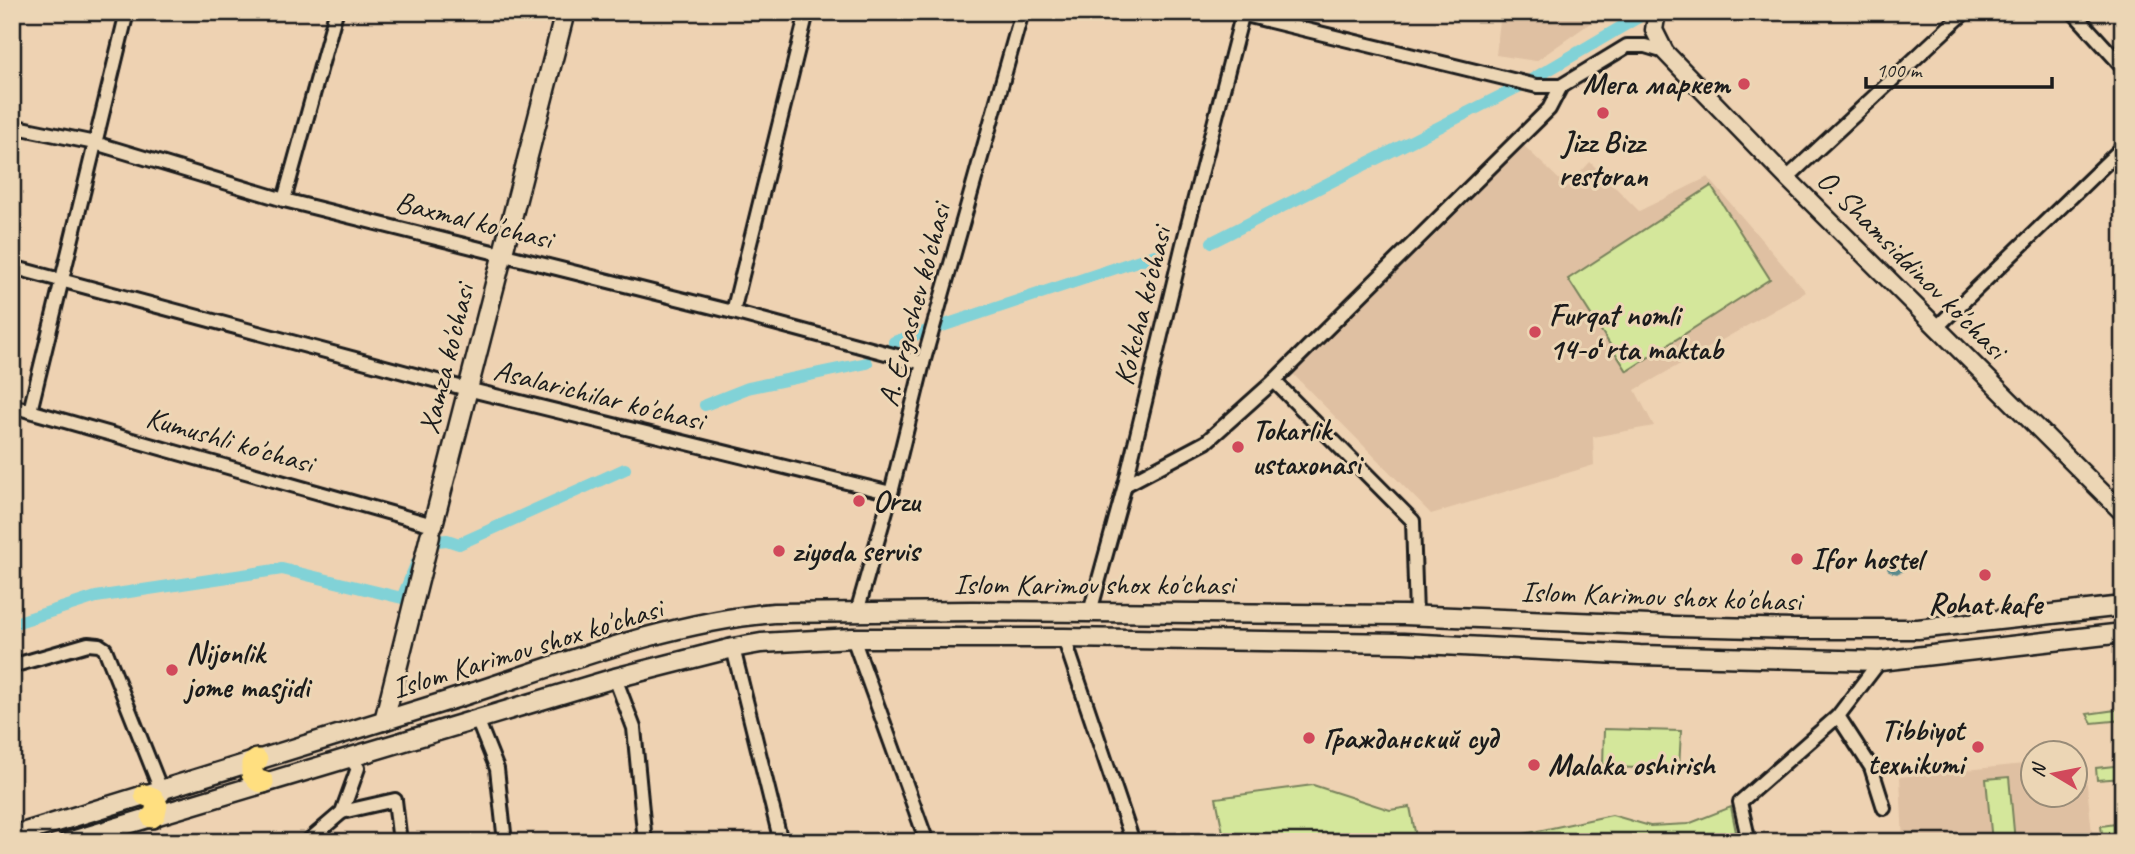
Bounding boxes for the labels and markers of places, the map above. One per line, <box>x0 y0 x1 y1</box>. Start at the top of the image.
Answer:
place label: Мега маркет <box>1583 65 1732 103</box>
marker: Мега маркет <box>1736 76 1752 92</box>
marker: Jizz Bizz restoran <box>1595 105 1611 121</box>
place label: Jizz Bizz restoran <box>1558 123 1649 195</box>
place label: Furqat nomli 14-oʻrta maktab <box>1549 296 1725 368</box>
marker: Furqat nomli 14-oʻrta maktab <box>1527 324 1543 340</box>
place label: Tokarlik ustaxonasi <box>1252 411 1365 483</box>
marker: Tokarlik ustaxonasi <box>1230 439 1246 455</box>
place label: Orzu <box>873 482 921 520</box>
marker: Orzu <box>851 493 867 509</box>
place label: ziyoda servis <box>793 532 923 571</box>
place label: Ifor hostel <box>1811 540 1928 578</box>
marker: ziyoda servis <box>771 543 787 559</box>
marker: Ifor hostel <box>1789 551 1805 567</box>
marker: Rohat kafe <box>1977 567 1993 583</box>
place label: Rohat kafe <box>1928 585 2045 623</box>
place label: Nijonlik jome masjidi <box>183 634 313 706</box>
marker: Nijonlik jome masjidi <box>164 662 180 678</box>
place label: Tibbiyot texnikumi <box>1868 711 1968 783</box>
place label: Гражданский суд <box>1323 719 1501 757</box>
marker: Гражданский суд <box>1301 730 1317 746</box>
marker: Tibbiyot texnikumi <box>1970 739 1986 755</box>
place label: Malaka oshirish <box>1548 746 1717 784</box>
marker: Malaka oshirish <box>1526 757 1542 773</box>

